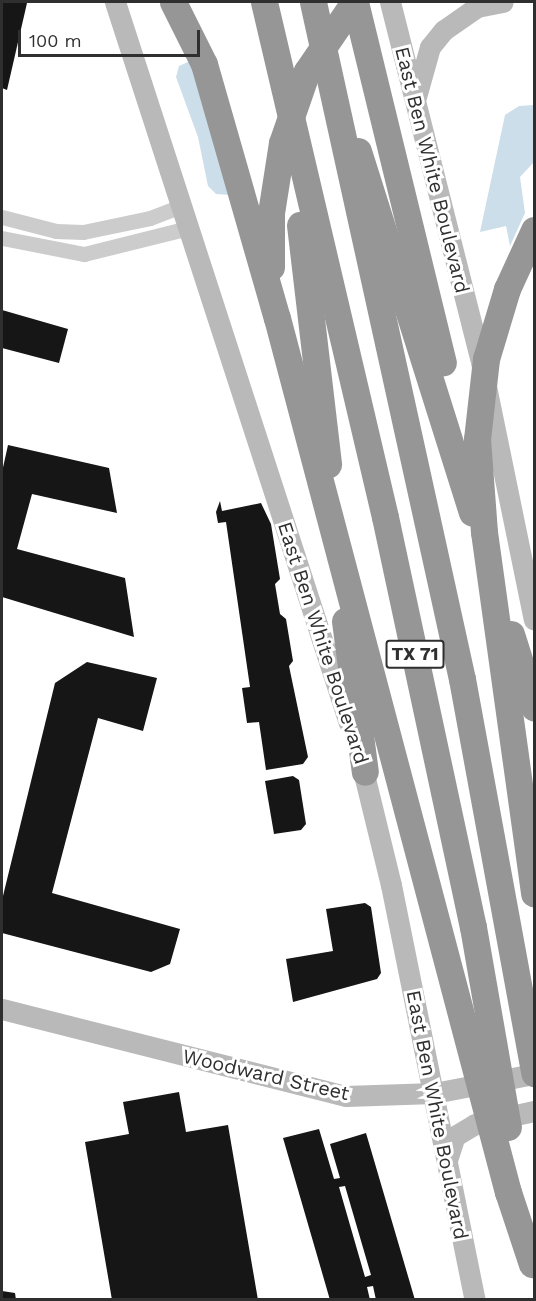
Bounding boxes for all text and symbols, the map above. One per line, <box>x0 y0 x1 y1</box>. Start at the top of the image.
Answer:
scale bar <box>21 18 202 56</box>
text: 100 m <box>29 30 82 51</box>
street label: East Ben White Boulevard <box>390 44 474 296</box>
street label: East Ben White Boulevard <box>272 519 374 767</box>
road number: TX 71 <box>385 639 445 669</box>
street label: East Ben White Boulevard <box>401 988 473 1242</box>
street label: Woodward Street <box>180 1044 352 1106</box>

